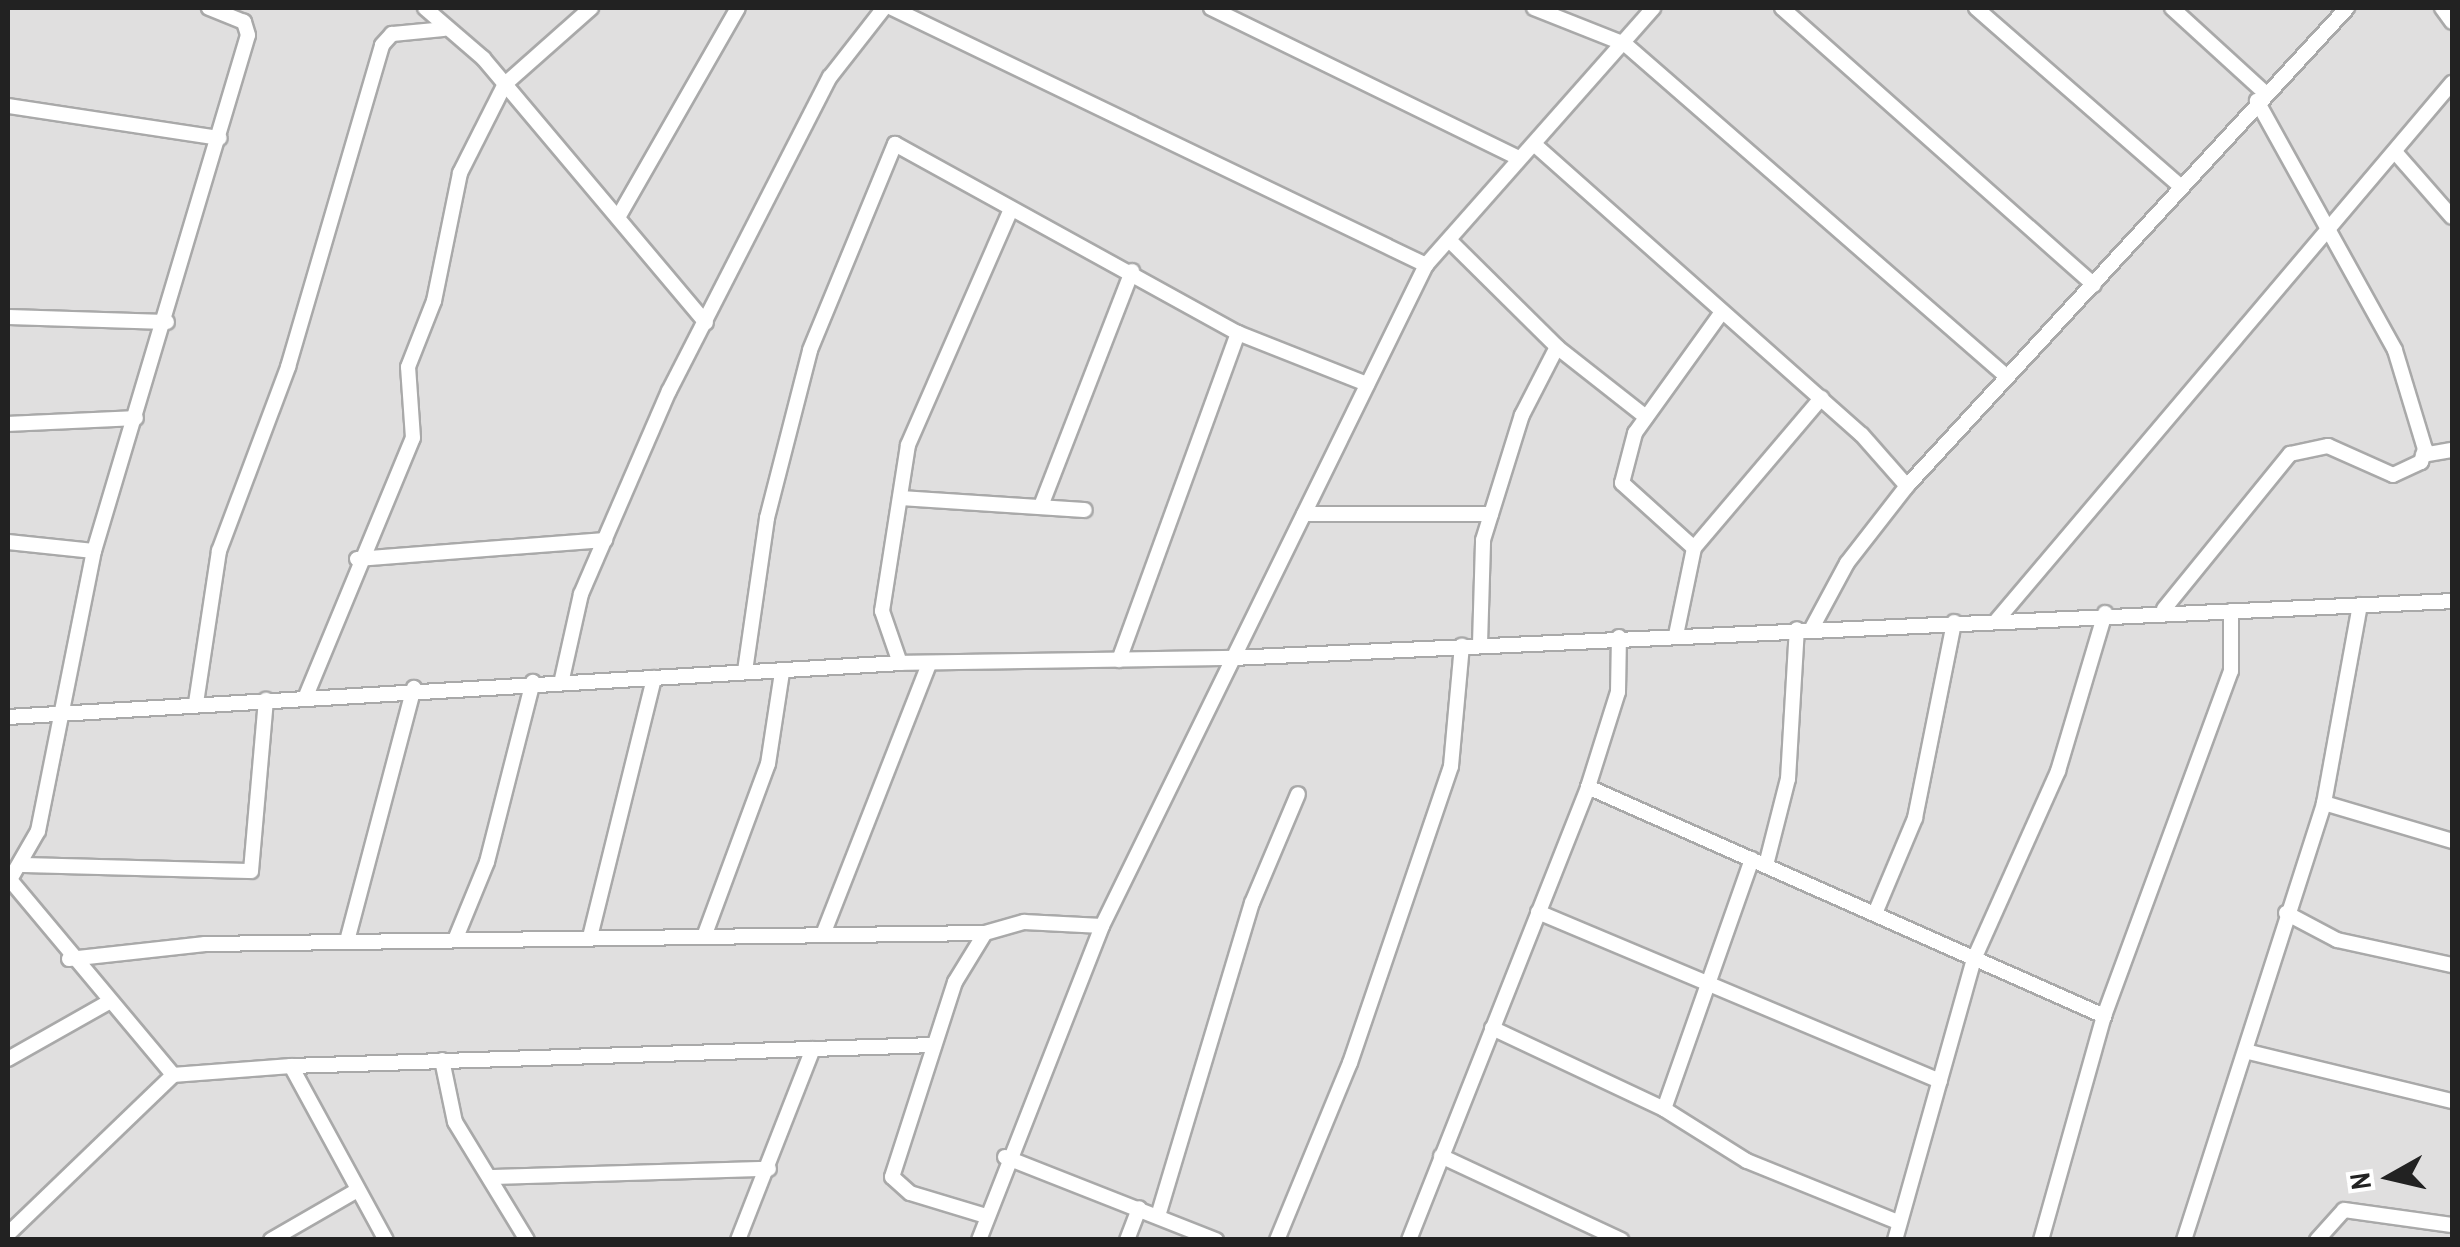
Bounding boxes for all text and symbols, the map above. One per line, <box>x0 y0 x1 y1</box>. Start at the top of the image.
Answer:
north arrow <box>2340 1127 2440 1227</box>
text: N <box>2340 1170 2380 1192</box>

